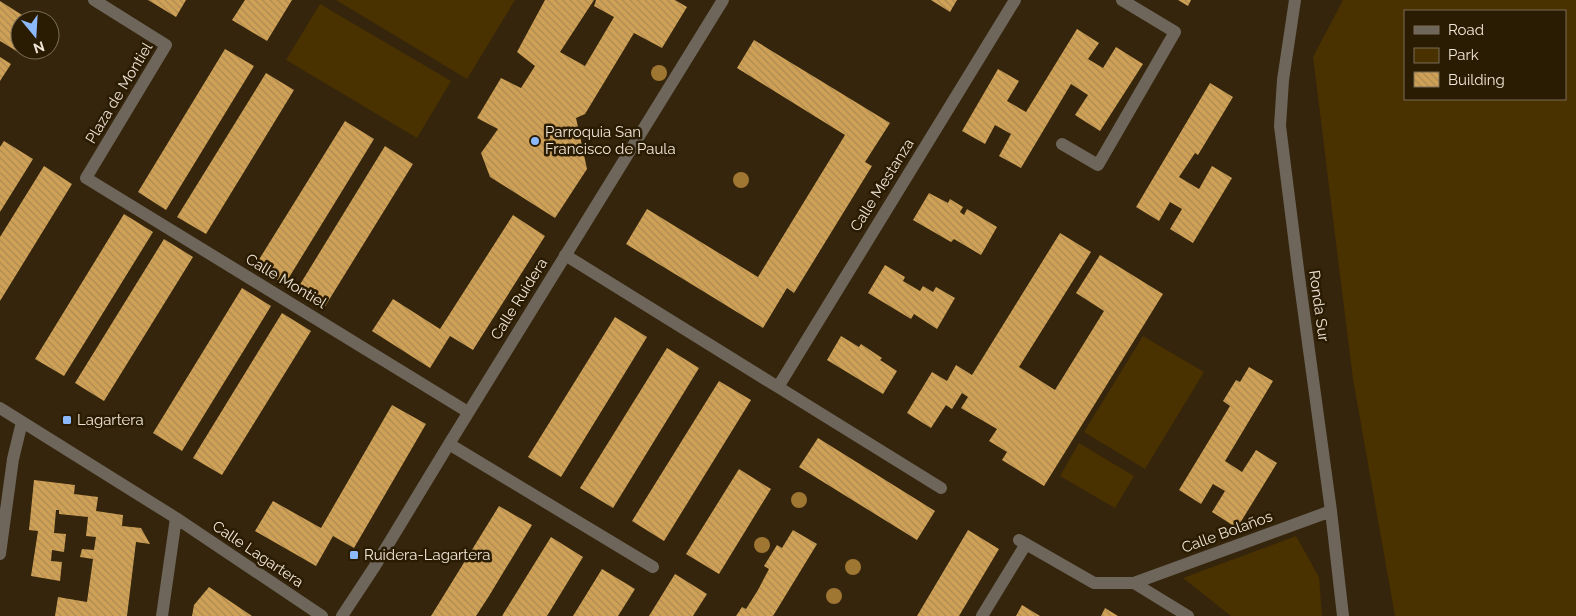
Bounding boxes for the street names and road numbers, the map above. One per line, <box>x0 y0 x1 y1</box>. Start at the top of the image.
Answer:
street label: Plaza de Montiel <box>82 38 157 147</box>
street label: Calle Mestanza <box>846 135 918 235</box>
street label: Calle Montiel <box>242 250 330 313</box>
street label: Calle Ruidera <box>487 255 551 343</box>
street label: Ronda Sur <box>1305 269 1333 344</box>
street label: Calle Bolaños <box>1179 507 1275 557</box>
street label: Calle Lagartera <box>209 517 307 591</box>

